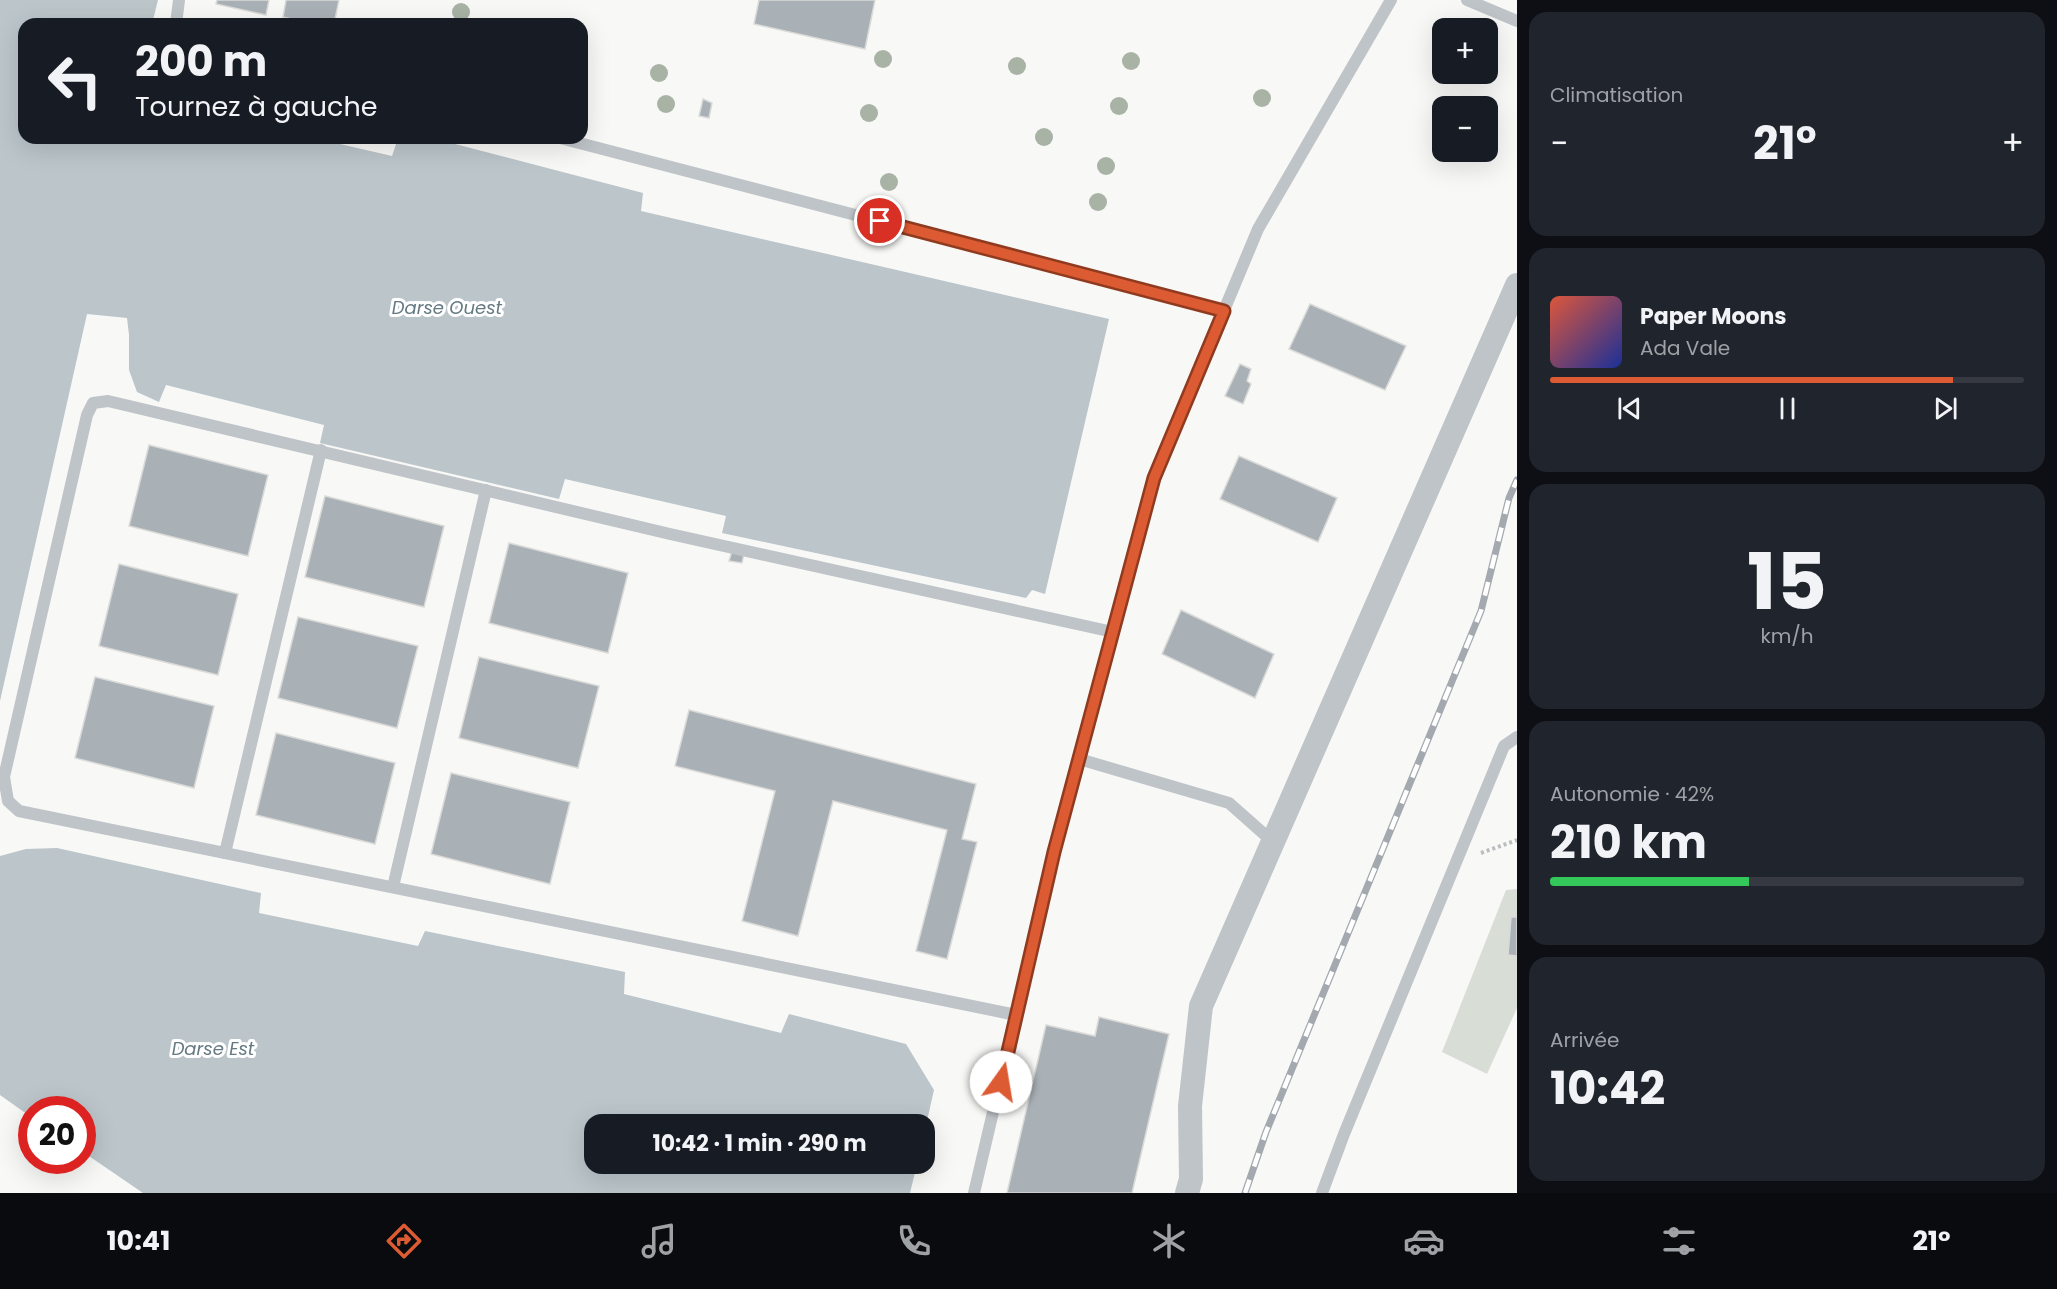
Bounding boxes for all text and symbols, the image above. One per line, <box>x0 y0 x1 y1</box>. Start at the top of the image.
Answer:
map controls <box>1432 18 1498 162</box>
button: + <box>1432 18 1498 84</box>
text: 200 m <box>135 32 267 91</box>
icon: left <box>36 42 114 120</box>
text: Climatisation <box>1550 81 1683 109</box>
text: Tournez à gauche <box>135 88 377 125</box>
button: − <box>1432 96 1498 162</box>
text: 21° <box>1753 112 1817 175</box>
text: − <box>1550 120 1568 167</box>
text: + <box>2001 120 2024 167</box>
pin <box>854 195 905 246</box>
icon: arrive <box>863 204 896 237</box>
water label: Darse Ouest <box>392 295 503 320</box>
text: Paper Moons <box>1640 301 1787 332</box>
text: Ada Vale <box>1640 334 1730 362</box>
icon: previous <box>1613 392 1646 425</box>
icon: pause <box>1771 392 1804 425</box>
icon: next <box>1929 392 1962 425</box>
text: 15 <box>1747 527 1827 636</box>
text: km/h <box>1760 622 1814 650</box>
text: Autonomie · 42% <box>1550 780 1714 808</box>
text: 210 km <box>1550 811 1707 874</box>
text: Arrivée <box>1550 1026 1619 1054</box>
water label: Darse Est <box>172 1036 255 1061</box>
position arrow <box>969 1050 1033 1114</box>
text: 10:42 <box>1550 1057 1665 1120</box>
speed limit sign: 20 <box>18 1096 96 1174</box>
text: 10:42 · 1 min · 290 m <box>652 1128 867 1159</box>
icon: directions <box>383 1220 425 1262</box>
icon: music <box>638 1220 680 1262</box>
icon: phone <box>893 1220 935 1262</box>
icon: climate <box>1148 1220 1190 1262</box>
icon: car <box>1403 1220 1445 1262</box>
icon: filters <box>1658 1220 1700 1262</box>
text: 10:41 <box>106 1222 170 1259</box>
text: 21° <box>1912 1222 1951 1259</box>

